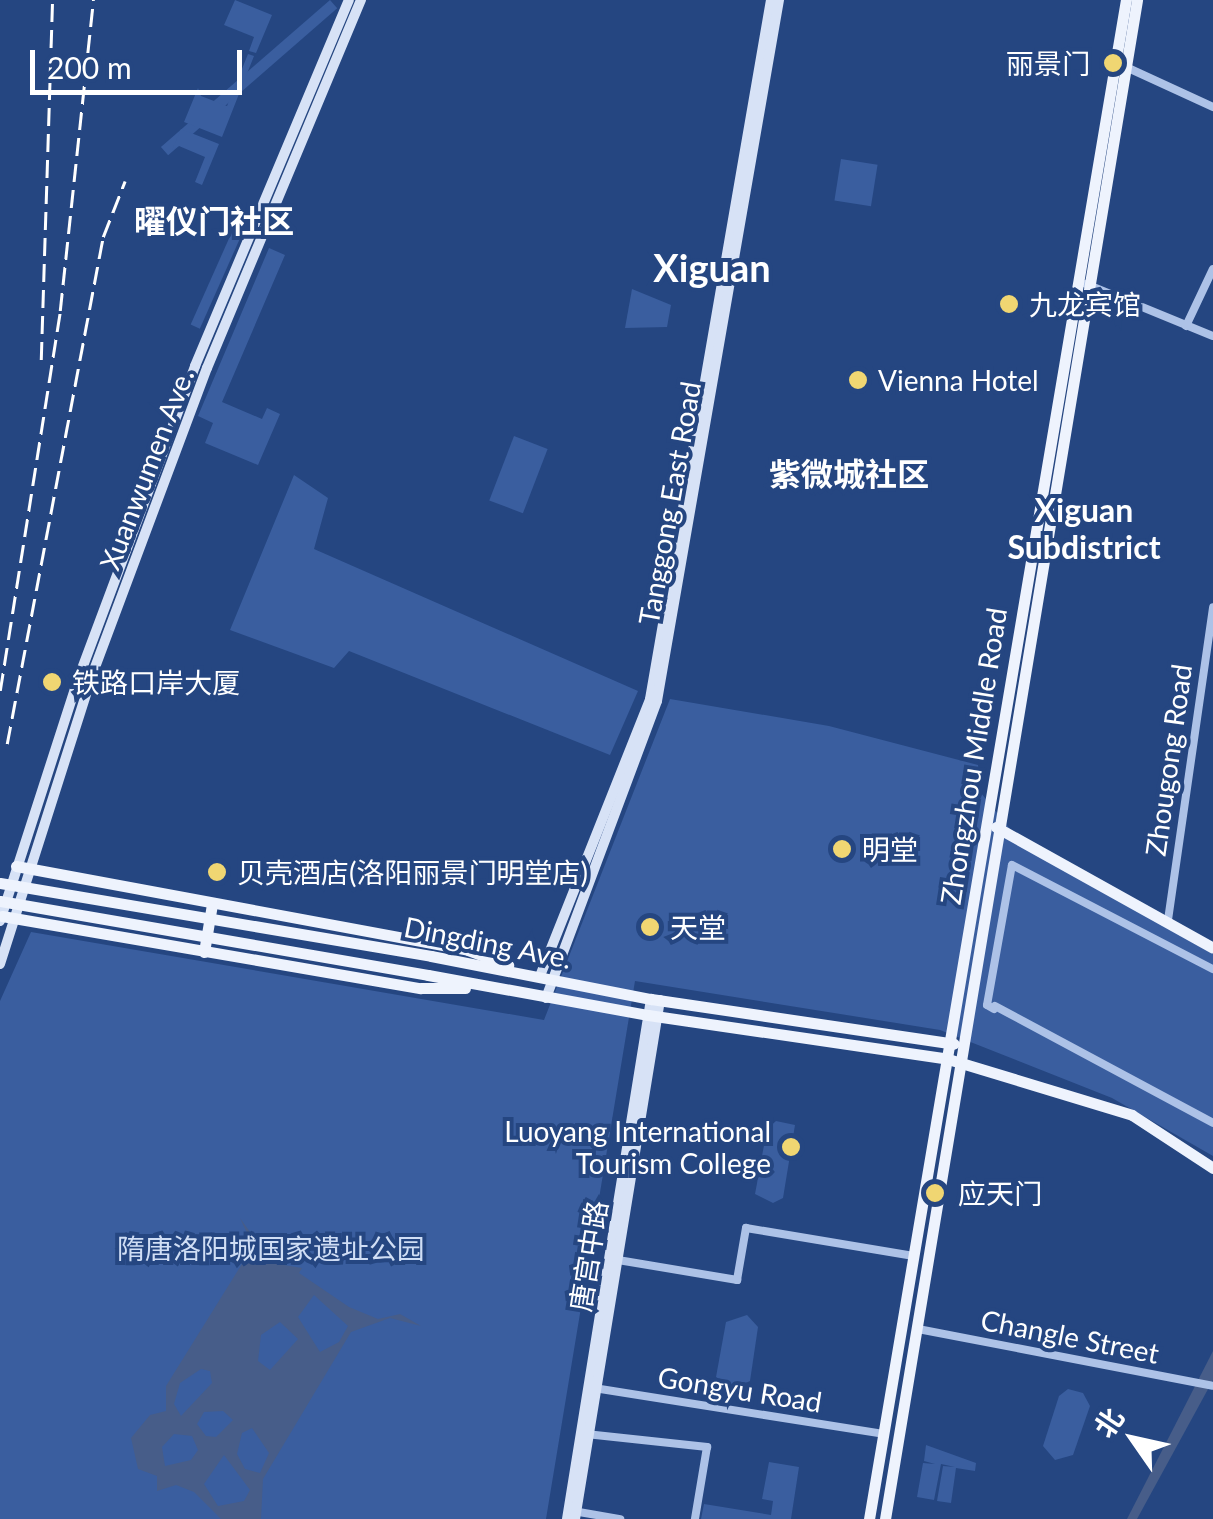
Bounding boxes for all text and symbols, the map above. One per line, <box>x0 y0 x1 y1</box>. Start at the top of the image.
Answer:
scale bar <box>35 30 248 92</box>
place label: 丽景门 <box>1006 46 1090 80</box>
text: 200 m <box>47 49 132 85</box>
marker: 丽景门 <box>1100 50 1126 76</box>
district label: 曜仪门社区 <box>134 202 294 240</box>
district label: Xiguan <box>653 245 771 291</box>
place label: 九龙宾馆 <box>1029 287 1141 321</box>
marker: 九龙宾馆 <box>998 293 1020 315</box>
street label: Xuanwumen Ave. <box>92 363 200 575</box>
place label: Vienna Hotel <box>878 363 1039 397</box>
marker: Vienna Hotel <box>847 369 869 391</box>
street label: Tanggong East Road <box>631 379 707 627</box>
district label: 紫微城社区 <box>769 455 929 493</box>
district label: Xiguan Subdistrict <box>1007 492 1161 567</box>
street label: Zhongzhou Middle Road <box>933 605 1013 907</box>
street label: Zhougong Road <box>1138 662 1198 858</box>
place label: 铁路口岸大厦 <box>72 665 240 699</box>
marker: 铁路口岸大厦 <box>41 671 63 693</box>
place label: 明堂 <box>862 832 918 866</box>
marker: 明堂 <box>831 838 853 860</box>
place label: 贝壳酒店(洛阳丽景门明堂店) <box>237 855 588 889</box>
marker: 贝壳酒店(洛阳丽景门明堂店) <box>206 861 228 883</box>
street label: Dingding Ave. <box>401 909 575 975</box>
place label: 天堂 <box>670 910 726 944</box>
marker: 天堂 <box>639 916 661 938</box>
place label: Luoyang International Tourism College <box>504 1114 771 1180</box>
marker: Luoyang International Tourism College <box>780 1136 802 1158</box>
place label: 应天门 <box>958 1176 1042 1210</box>
marker: 应天门 <box>922 1180 948 1206</box>
street label: 唐宫中路 <box>563 1198 613 1314</box>
park label: 隋唐洛阳城国家遗址公园 <box>117 1231 425 1265</box>
street label: Changle Street <box>978 1302 1162 1370</box>
street label: Gongyu Road <box>656 1359 824 1419</box>
north arrow <box>1083 1389 1183 1489</box>
text: 北 <box>1086 1401 1130 1443</box>

